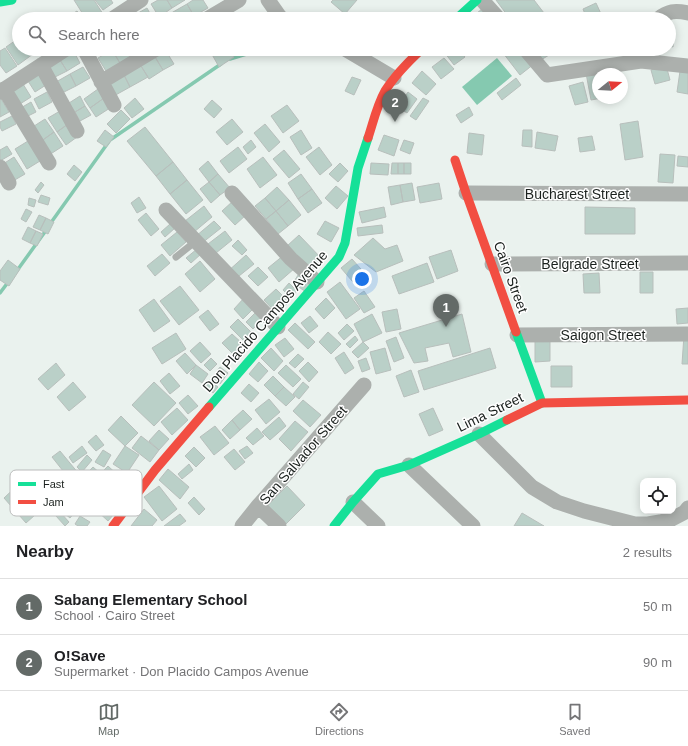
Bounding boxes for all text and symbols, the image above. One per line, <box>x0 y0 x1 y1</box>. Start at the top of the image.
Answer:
search box <box>12 12 676 56</box>
icon: search <box>26 23 48 45</box>
text: Search here <box>58 26 140 43</box>
north arrow <box>592 68 628 104</box>
pin: 2 <box>382 89 408 122</box>
street label: Bucharest Street <box>525 186 629 202</box>
street label: Cairo Street <box>491 239 531 315</box>
street label: Don Placido Campos Avenue <box>199 247 331 395</box>
street label: Belgrade Street <box>541 256 639 272</box>
your location <box>352 269 372 289</box>
pin: 1 <box>433 294 459 327</box>
street label: Saigon Street <box>561 327 646 343</box>
street label: Lima Street <box>454 389 526 435</box>
street label: San Salvador Street <box>256 402 350 508</box>
legend <box>10 470 142 516</box>
text: Fast <box>43 478 64 490</box>
map controls <box>640 478 676 514</box>
button: locate <box>640 478 676 514</box>
text: Jam <box>43 496 64 508</box>
text: Nearby <box>16 542 74 561</box>
text: 2 results <box>623 545 672 560</box>
text: Sabang Elementary School <box>54 591 247 608</box>
text: 1 <box>25 599 33 614</box>
text: 50 m <box>643 599 672 614</box>
text: School · Cairo Street <box>54 608 175 623</box>
text: O!Save <box>54 647 106 664</box>
text: 2 <box>25 655 33 670</box>
text: 90 m <box>643 655 672 670</box>
text: Supermarket · Don Placido Campos Avenue <box>54 664 309 679</box>
tab: Map <box>98 701 120 737</box>
tab: Directions <box>315 701 364 737</box>
tab: Saved <box>559 701 590 737</box>

